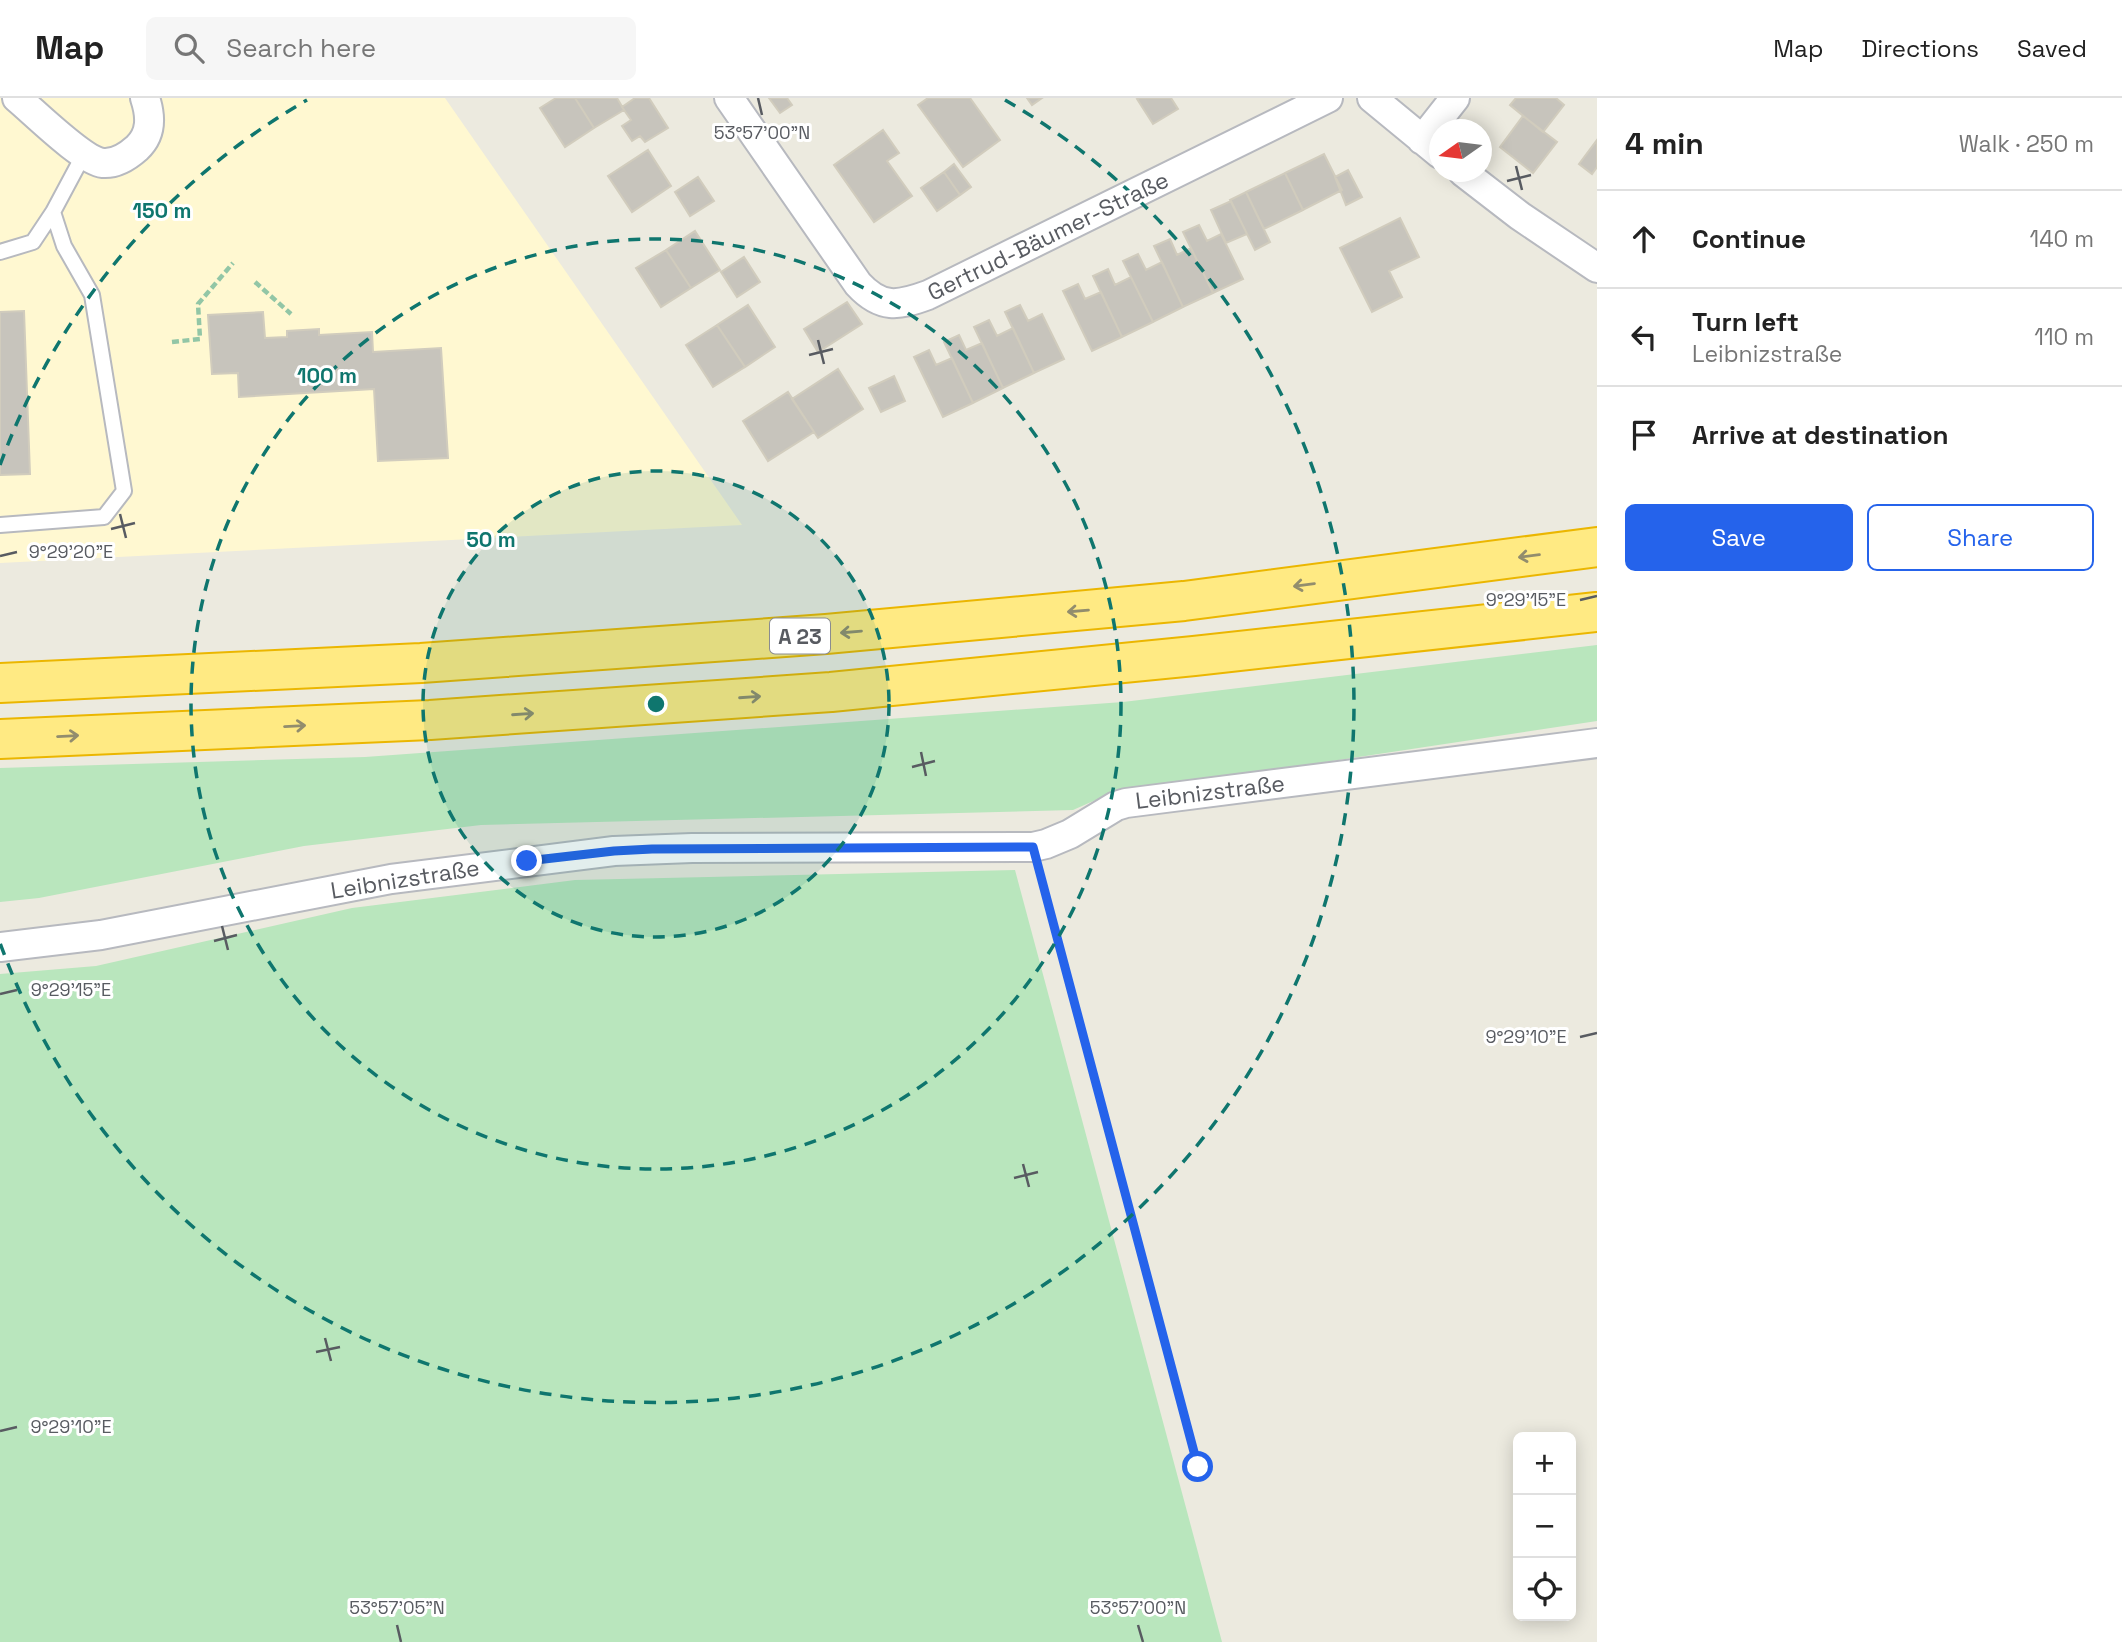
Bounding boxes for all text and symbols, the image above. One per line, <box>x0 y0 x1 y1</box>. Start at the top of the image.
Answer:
search box <box>146 17 636 80</box>
text: Map <box>35 27 104 69</box>
icon: search <box>170 29 208 67</box>
text: Search here <box>226 31 376 65</box>
text: Map <box>1773 33 1823 64</box>
text: Directions <box>1861 33 1979 64</box>
text: Saved <box>2017 33 2087 64</box>
north arrow <box>1429 119 1492 182</box>
text: 53°57'00"N <box>714 121 810 144</box>
text: 4 min <box>1625 124 1704 163</box>
text: Walk · 250 m <box>1959 129 2094 159</box>
street label: Gertrud-Bäumer-Straße <box>923 165 1173 307</box>
text: 150 m <box>133 197 191 224</box>
icon: ahead <box>1625 220 1663 258</box>
text: Continue <box>1692 222 1806 256</box>
text: 140 m <box>2030 224 2094 254</box>
text: Turn left <box>1692 305 1799 339</box>
icon: left <box>1625 318 1663 356</box>
text: 110 m <box>2034 322 2094 352</box>
text: Leibnizstraße <box>1692 339 1842 369</box>
text: 100 m <box>297 362 357 389</box>
icon: arrive <box>1625 416 1663 454</box>
text: Arrive at destination <box>1692 418 1949 452</box>
button: Save <box>1625 504 1853 571</box>
button: Share <box>1867 504 2094 571</box>
text: 50 m <box>466 526 516 553</box>
text: 9°29'20"E <box>29 540 113 563</box>
one-way arrow <box>1518 549 1541 562</box>
one-way arrow <box>1293 579 1316 592</box>
text: 9°29'15"E <box>1486 588 1566 611</box>
one-way arrow <box>1067 605 1090 618</box>
road number: A 23 <box>770 618 830 654</box>
one-way arrow <box>840 626 863 639</box>
one-way arrow <box>738 691 761 704</box>
centre of rings <box>644 692 668 716</box>
one-way arrow <box>511 707 534 720</box>
one-way arrow <box>284 720 307 733</box>
one-way arrow <box>56 730 79 743</box>
street label: Leibnizstraße <box>1134 768 1286 816</box>
route end <box>511 845 542 876</box>
street label: Leibnizstraße <box>328 852 482 906</box>
text: 9°29'15"E <box>31 978 111 1001</box>
text: 9°29'10"E <box>1485 1025 1567 1048</box>
text: 9°29'10"E <box>30 1415 112 1438</box>
map controls <box>1513 1432 1576 1621</box>
button: + <box>1513 1432 1576 1495</box>
route start <box>1182 1451 1213 1482</box>
button: − <box>1513 1495 1576 1558</box>
button: locate <box>1513 1558 1576 1621</box>
text: 53°57'05"N <box>349 1596 445 1619</box>
text: 53°57'00"N <box>1090 1596 1186 1619</box>

